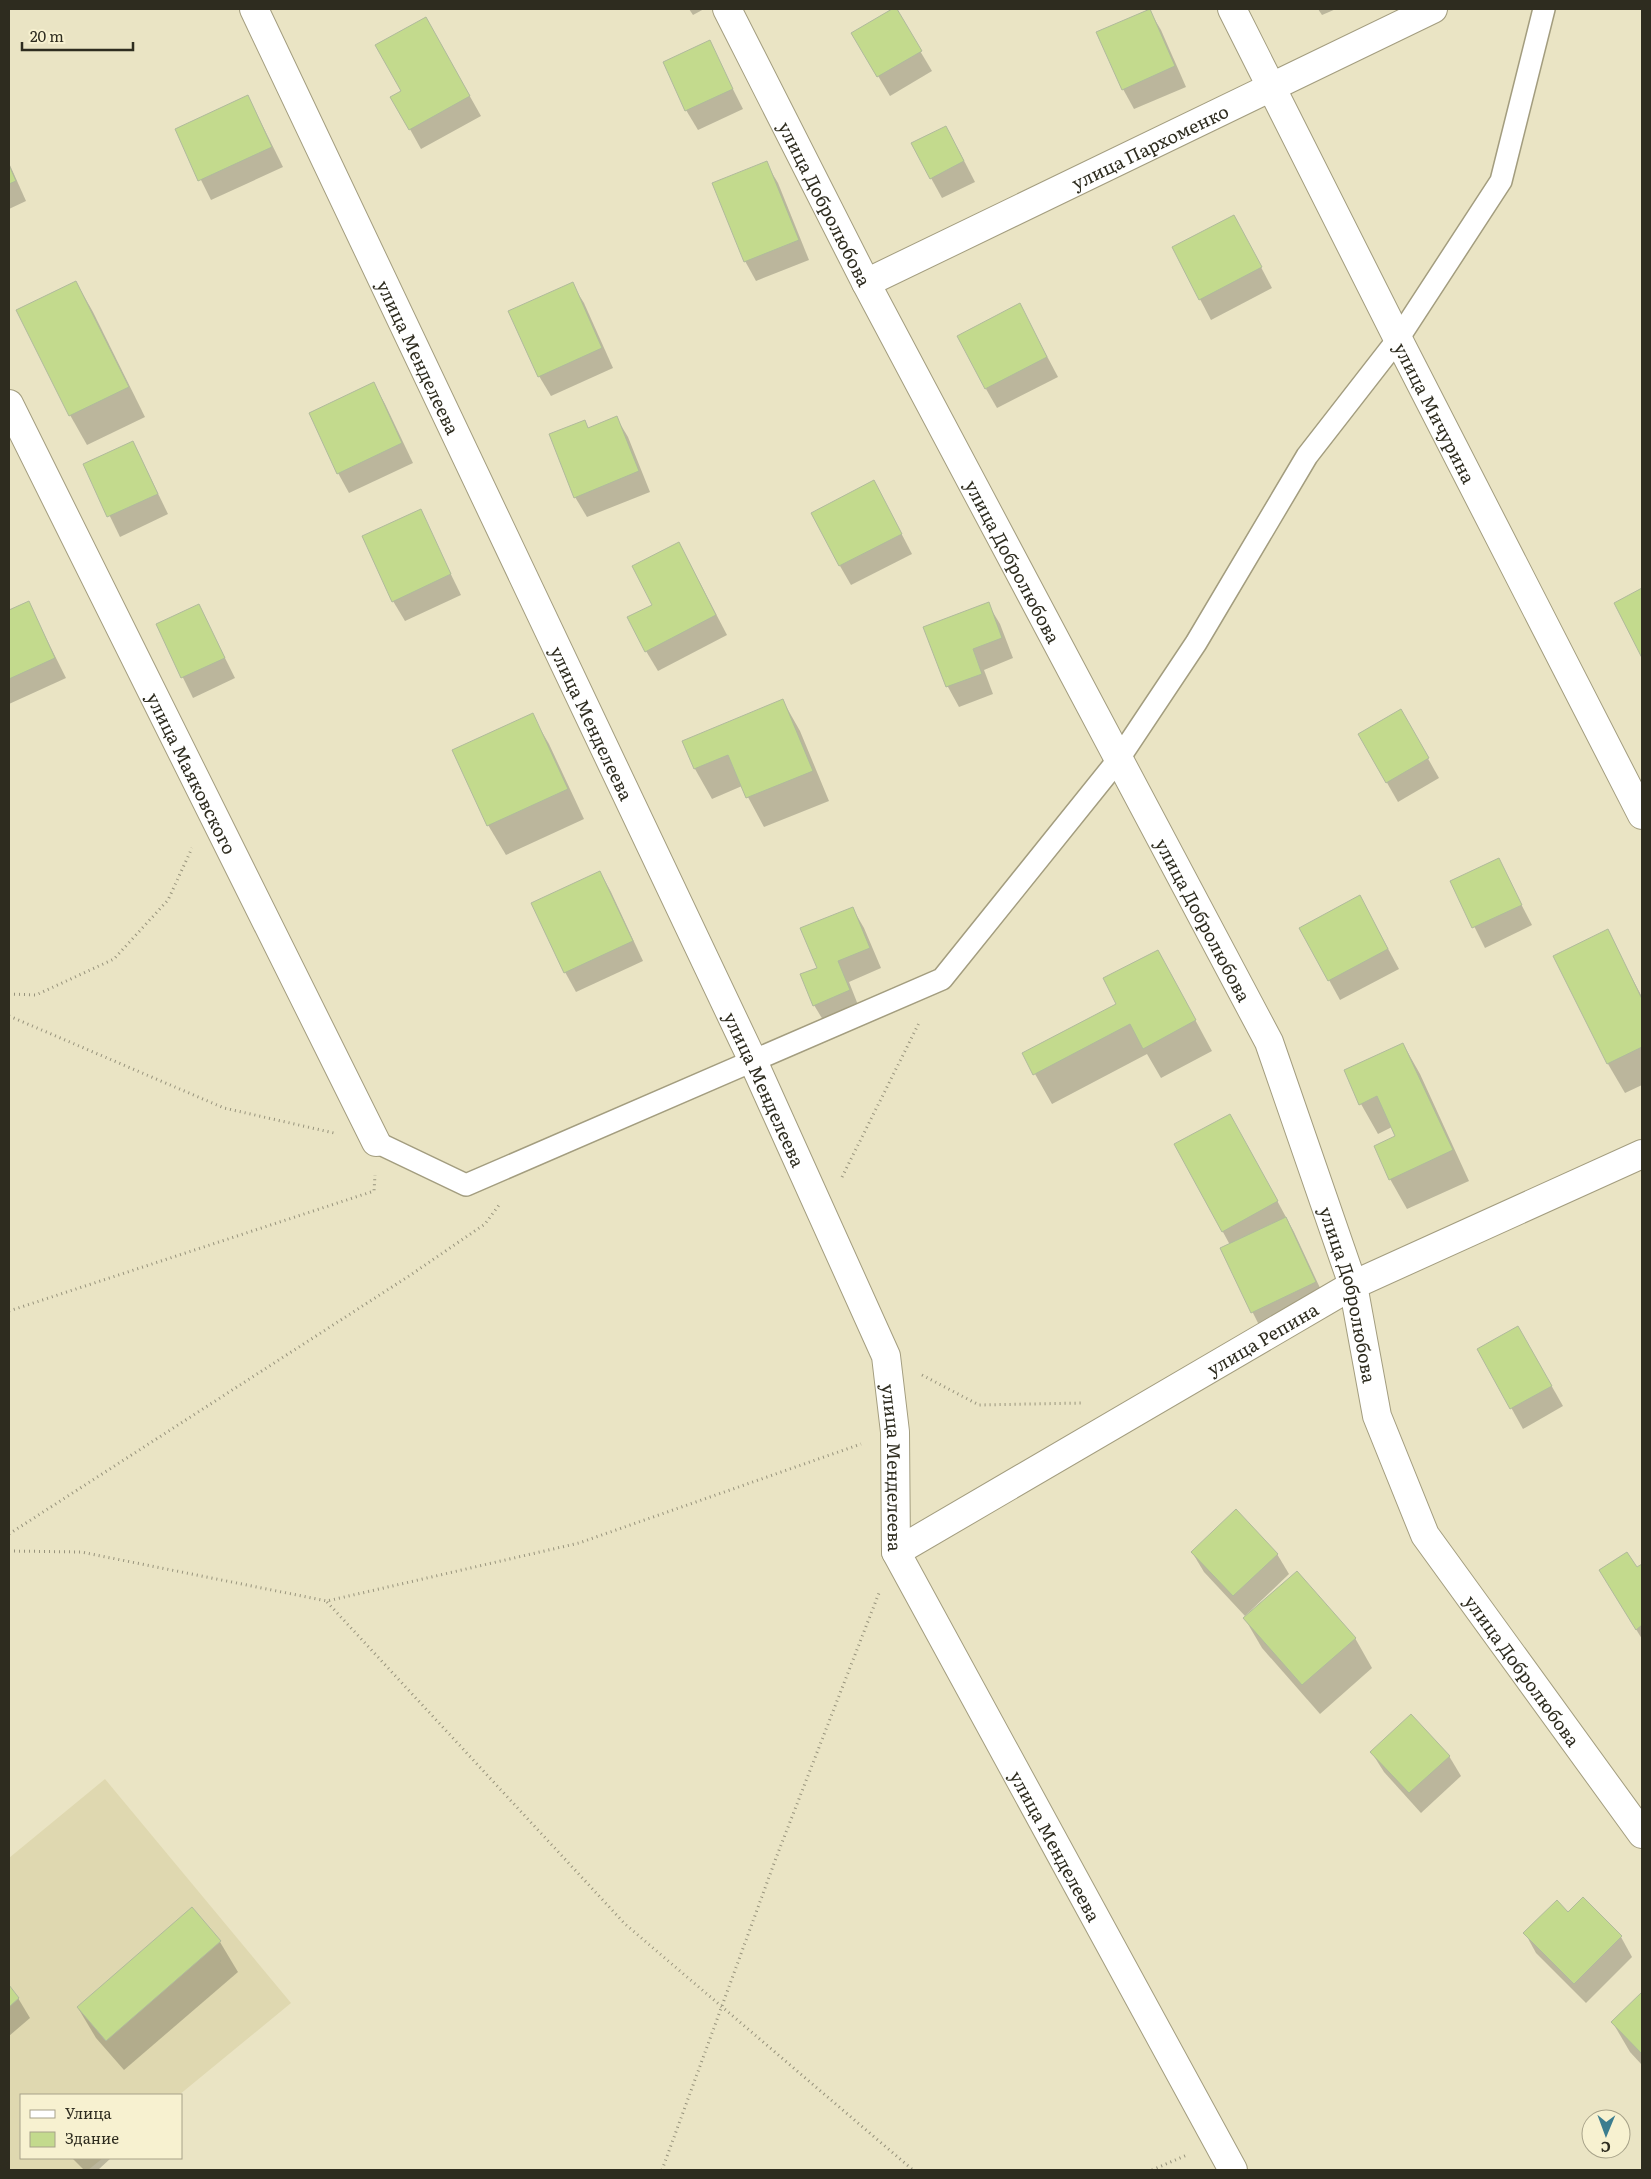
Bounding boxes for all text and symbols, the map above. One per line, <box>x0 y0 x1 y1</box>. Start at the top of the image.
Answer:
scale bar <box>22 20 134 52</box>
text: 20 m <box>30 24 64 47</box>
street label: улица Пархоменко <box>1067 96 1233 195</box>
street label: улица Добролюбова <box>772 116 879 291</box>
street label: улица Менделеева <box>371 275 467 439</box>
street label: улица Мичурина <box>1388 337 1483 488</box>
street label: улица Добролюбова <box>959 474 1068 648</box>
street label: улица Менделеева <box>544 641 641 805</box>
street label: улица Маяковского <box>141 687 244 859</box>
street label: улица Добролюбова <box>1149 833 1259 1006</box>
street label: улица Менделеева <box>718 1007 813 1171</box>
street label: улица Добролюбова <box>1313 1203 1384 1385</box>
street label: улица Репина <box>1201 1295 1323 1381</box>
street label: улица Менделеева <box>876 1382 909 1552</box>
street label: улица Добролюбова <box>1459 1589 1587 1752</box>
street label: улица Менделеева <box>1004 1765 1108 1926</box>
legend <box>20 2094 182 2159</box>
text: Улица <box>65 2101 113 2124</box>
north arrow <box>1581 2109 1631 2159</box>
text: Здание <box>65 2126 119 2149</box>
text: С <box>1601 2138 1611 2158</box>

